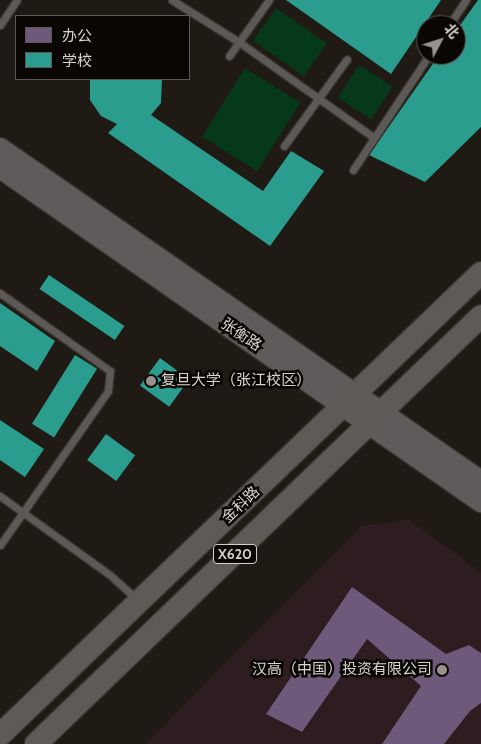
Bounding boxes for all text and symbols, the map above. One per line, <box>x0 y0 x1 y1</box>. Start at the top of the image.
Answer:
legend <box>15 15 190 80</box>
north arrow <box>416 15 466 65</box>
text: 北 <box>440 20 463 42</box>
text: 办公 <box>62 27 92 45</box>
text: 学校 <box>62 52 92 70</box>
street label: 张衡路 <box>217 315 265 355</box>
place label: 复旦大学（张江校区） <box>161 372 311 390</box>
marker: 复旦大学（张江校区） <box>145 375 157 387</box>
street label: 金科路 <box>219 483 263 527</box>
road number: X620 <box>212 542 258 566</box>
place label: 汉高（中国）投资有限公司 <box>252 661 432 679</box>
marker: 汉高（中国）投资有限公司 <box>436 664 448 676</box>

